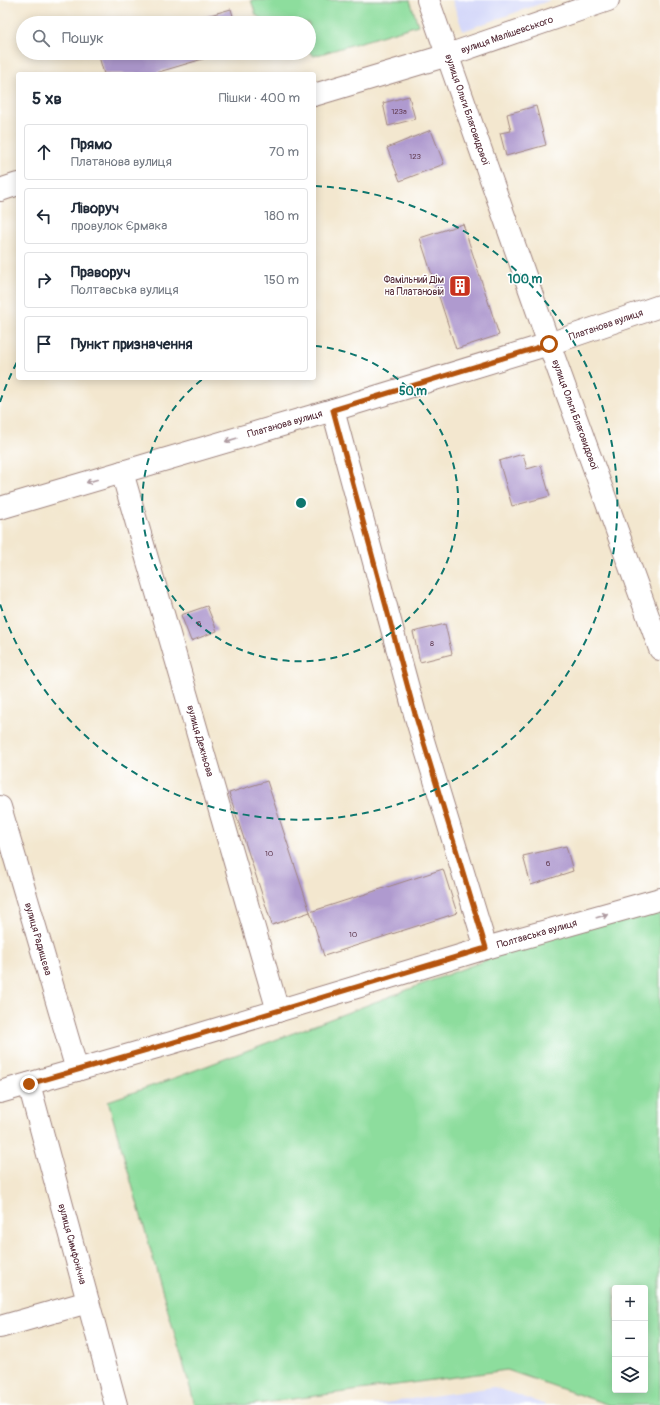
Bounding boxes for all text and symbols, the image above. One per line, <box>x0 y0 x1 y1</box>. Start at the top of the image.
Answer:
street label: вулиця Малішевського <box>459 13 555 56</box>
search box <box>16 16 316 60</box>
icon: search <box>30 27 52 49</box>
text: Пошук <box>62 29 104 48</box>
street label: вулиця Ольги Благовидової <box>442 53 492 167</box>
text: 5 хв <box>32 88 62 109</box>
text: Пішки · 400 m <box>219 90 300 106</box>
house number: 123а <box>391 107 407 116</box>
text: Прямо <box>71 135 112 154</box>
icon: ahead <box>33 141 55 163</box>
text: 70 m <box>269 144 299 160</box>
house number: 123 <box>409 152 421 161</box>
text: Платанова вулиця <box>71 154 172 170</box>
text: Ліворуч <box>71 199 119 218</box>
icon: left <box>33 205 55 227</box>
text: 180 m <box>264 208 299 224</box>
text: провулок Єрмака <box>71 218 167 234</box>
text: Праворуч <box>71 263 131 282</box>
icon: right <box>33 269 55 291</box>
text: 150 m <box>264 272 299 288</box>
text: 100 m <box>508 272 543 287</box>
building icon: Фамільний Дім на Платановій <box>447 273 473 299</box>
place label: Фамільний Дім на Платановій <box>384 274 444 298</box>
text: Полтавська вулиця <box>71 282 179 298</box>
street label: Платанова вулиця <box>567 307 645 343</box>
icon: arrive <box>33 333 55 355</box>
text: Пункт призначення <box>71 335 192 354</box>
route start <box>540 335 558 353</box>
street label: вулиця Ольги Благовидової <box>549 358 601 472</box>
text: 50 m <box>399 384 427 399</box>
street label: Платанова вулиця <box>246 407 324 440</box>
one-way arrow <box>224 437 237 444</box>
one-way arrow <box>86 478 99 485</box>
centre of rings <box>294 496 308 510</box>
house number: 6 <box>197 619 202 628</box>
house number: 8 <box>430 639 434 648</box>
street label: вулиця Дежньова <box>184 704 216 779</box>
house number: 10 <box>265 849 274 858</box>
house number: 6 <box>546 859 551 868</box>
street label: вулиця Радищєва <box>22 901 54 977</box>
one-way arrow <box>595 911 608 919</box>
street label: Полтавська вулиця <box>496 917 579 951</box>
house number: 10 <box>349 930 358 939</box>
route end <box>20 1075 38 1093</box>
street label: вулиця Симфонічна <box>55 1202 89 1286</box>
map controls <box>612 1285 648 1393</box>
button: + <box>612 1285 648 1321</box>
button: − <box>612 1321 648 1357</box>
button: layers <box>612 1357 648 1393</box>

